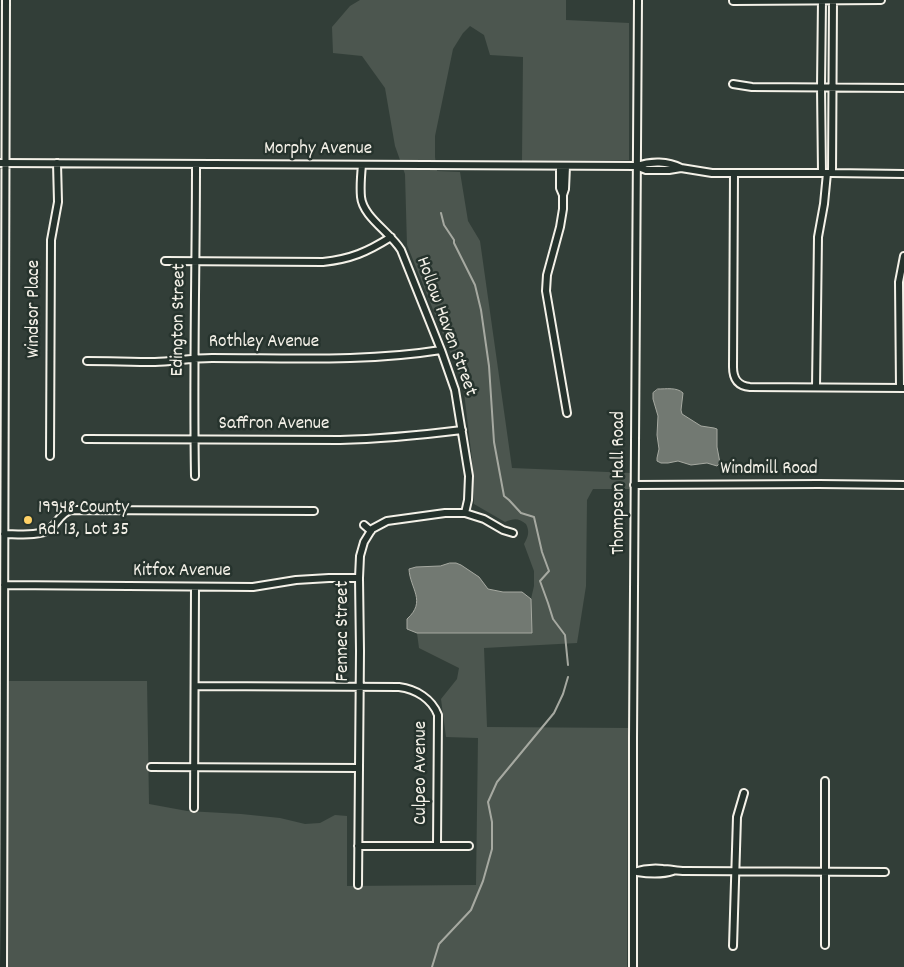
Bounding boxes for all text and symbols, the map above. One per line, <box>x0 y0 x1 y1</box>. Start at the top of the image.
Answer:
street label: Morphy Avenue <box>264 139 372 161</box>
street label: Hollow Haven Street <box>409 254 481 400</box>
street label: Windsor Place <box>24 260 46 358</box>
street label: Edington Street <box>168 263 192 377</box>
street label: Rothley Avenue <box>209 332 319 354</box>
street label: Thompson Hall Road <box>609 411 631 555</box>
street label: Saffron Avenue <box>219 414 329 436</box>
street label: Windmill Road <box>720 459 818 481</box>
place label: 19948 County Rd. 13, Lot 35 <box>38 498 129 542</box>
marker: 19948 County Rd. 13, Lot 35 <box>22 514 34 526</box>
street label: Kitfox Avenue <box>133 561 231 583</box>
street label: Fennec Street <box>333 581 355 681</box>
street label: Culpeo Avenue <box>411 721 433 825</box>

